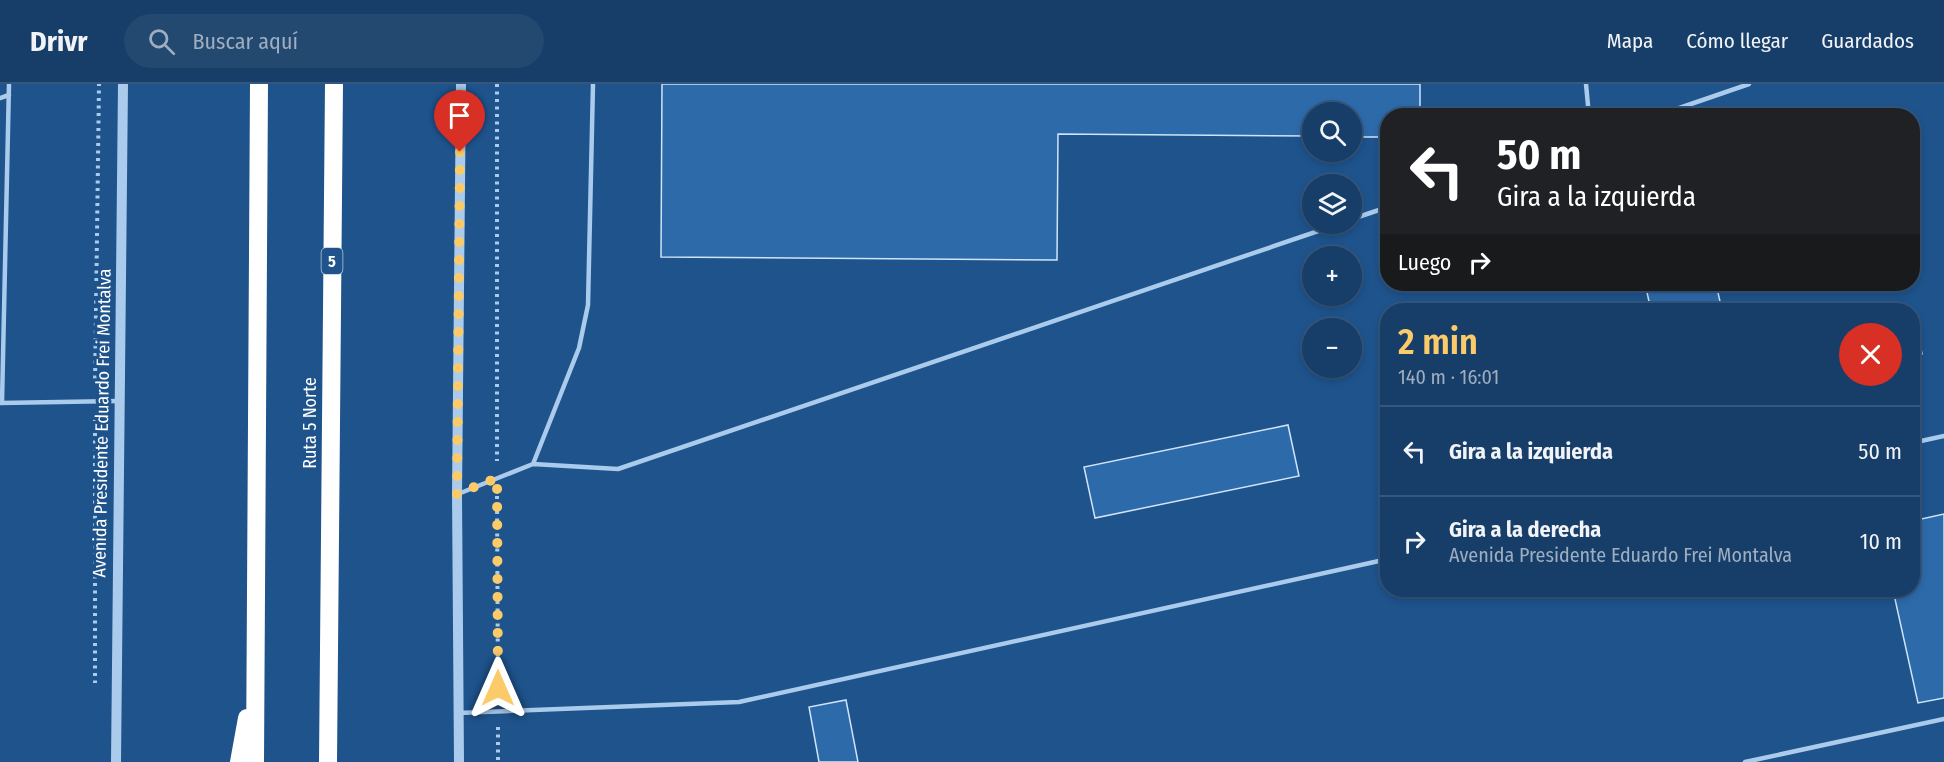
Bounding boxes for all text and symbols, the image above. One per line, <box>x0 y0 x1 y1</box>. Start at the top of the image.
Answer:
search box <box>124 14 544 68</box>
text: Drivr <box>30 25 88 58</box>
icon: search <box>145 25 178 58</box>
text: Buscar aquí <box>193 28 298 55</box>
text: Mapa <box>1607 28 1653 54</box>
text: Cómo llegar <box>1686 28 1788 54</box>
text: Guardados <box>1821 28 1914 54</box>
pin <box>434 90 485 152</box>
icon: arrive <box>443 99 476 132</box>
map controls <box>1302 102 1362 378</box>
button: search <box>1302 102 1362 162</box>
text: 50 m <box>1497 130 1581 180</box>
icon: left <box>1398 132 1476 210</box>
button: layers <box>1302 174 1362 234</box>
text: Gira a la izquierda <box>1497 181 1696 213</box>
button: + <box>1302 246 1362 306</box>
icon: right <box>1463 246 1496 279</box>
road number: 5 <box>322 248 342 274</box>
text: Luego <box>1398 249 1451 276</box>
street label: Avenida Presidente Eduardo Frei Montalva <box>88 268 116 578</box>
button: − <box>1302 318 1362 378</box>
text: 2 min <box>1398 320 1478 364</box>
button: close <box>1839 323 1902 386</box>
text: 140 m · 16:01 <box>1398 365 1499 389</box>
street label: Ruta 5 Norte <box>299 377 321 469</box>
icon: left <box>1398 435 1431 468</box>
text: Gira a la izquierda <box>1449 438 1613 465</box>
text: 50 m <box>1858 438 1902 465</box>
text: Gira a la derecha <box>1449 516 1601 543</box>
icon: right <box>1398 525 1431 558</box>
text: 10 m <box>1860 528 1902 555</box>
text: Avenida Presidente Eduardo Frei Montalva <box>1449 543 1792 567</box>
position arrow <box>466 656 530 720</box>

